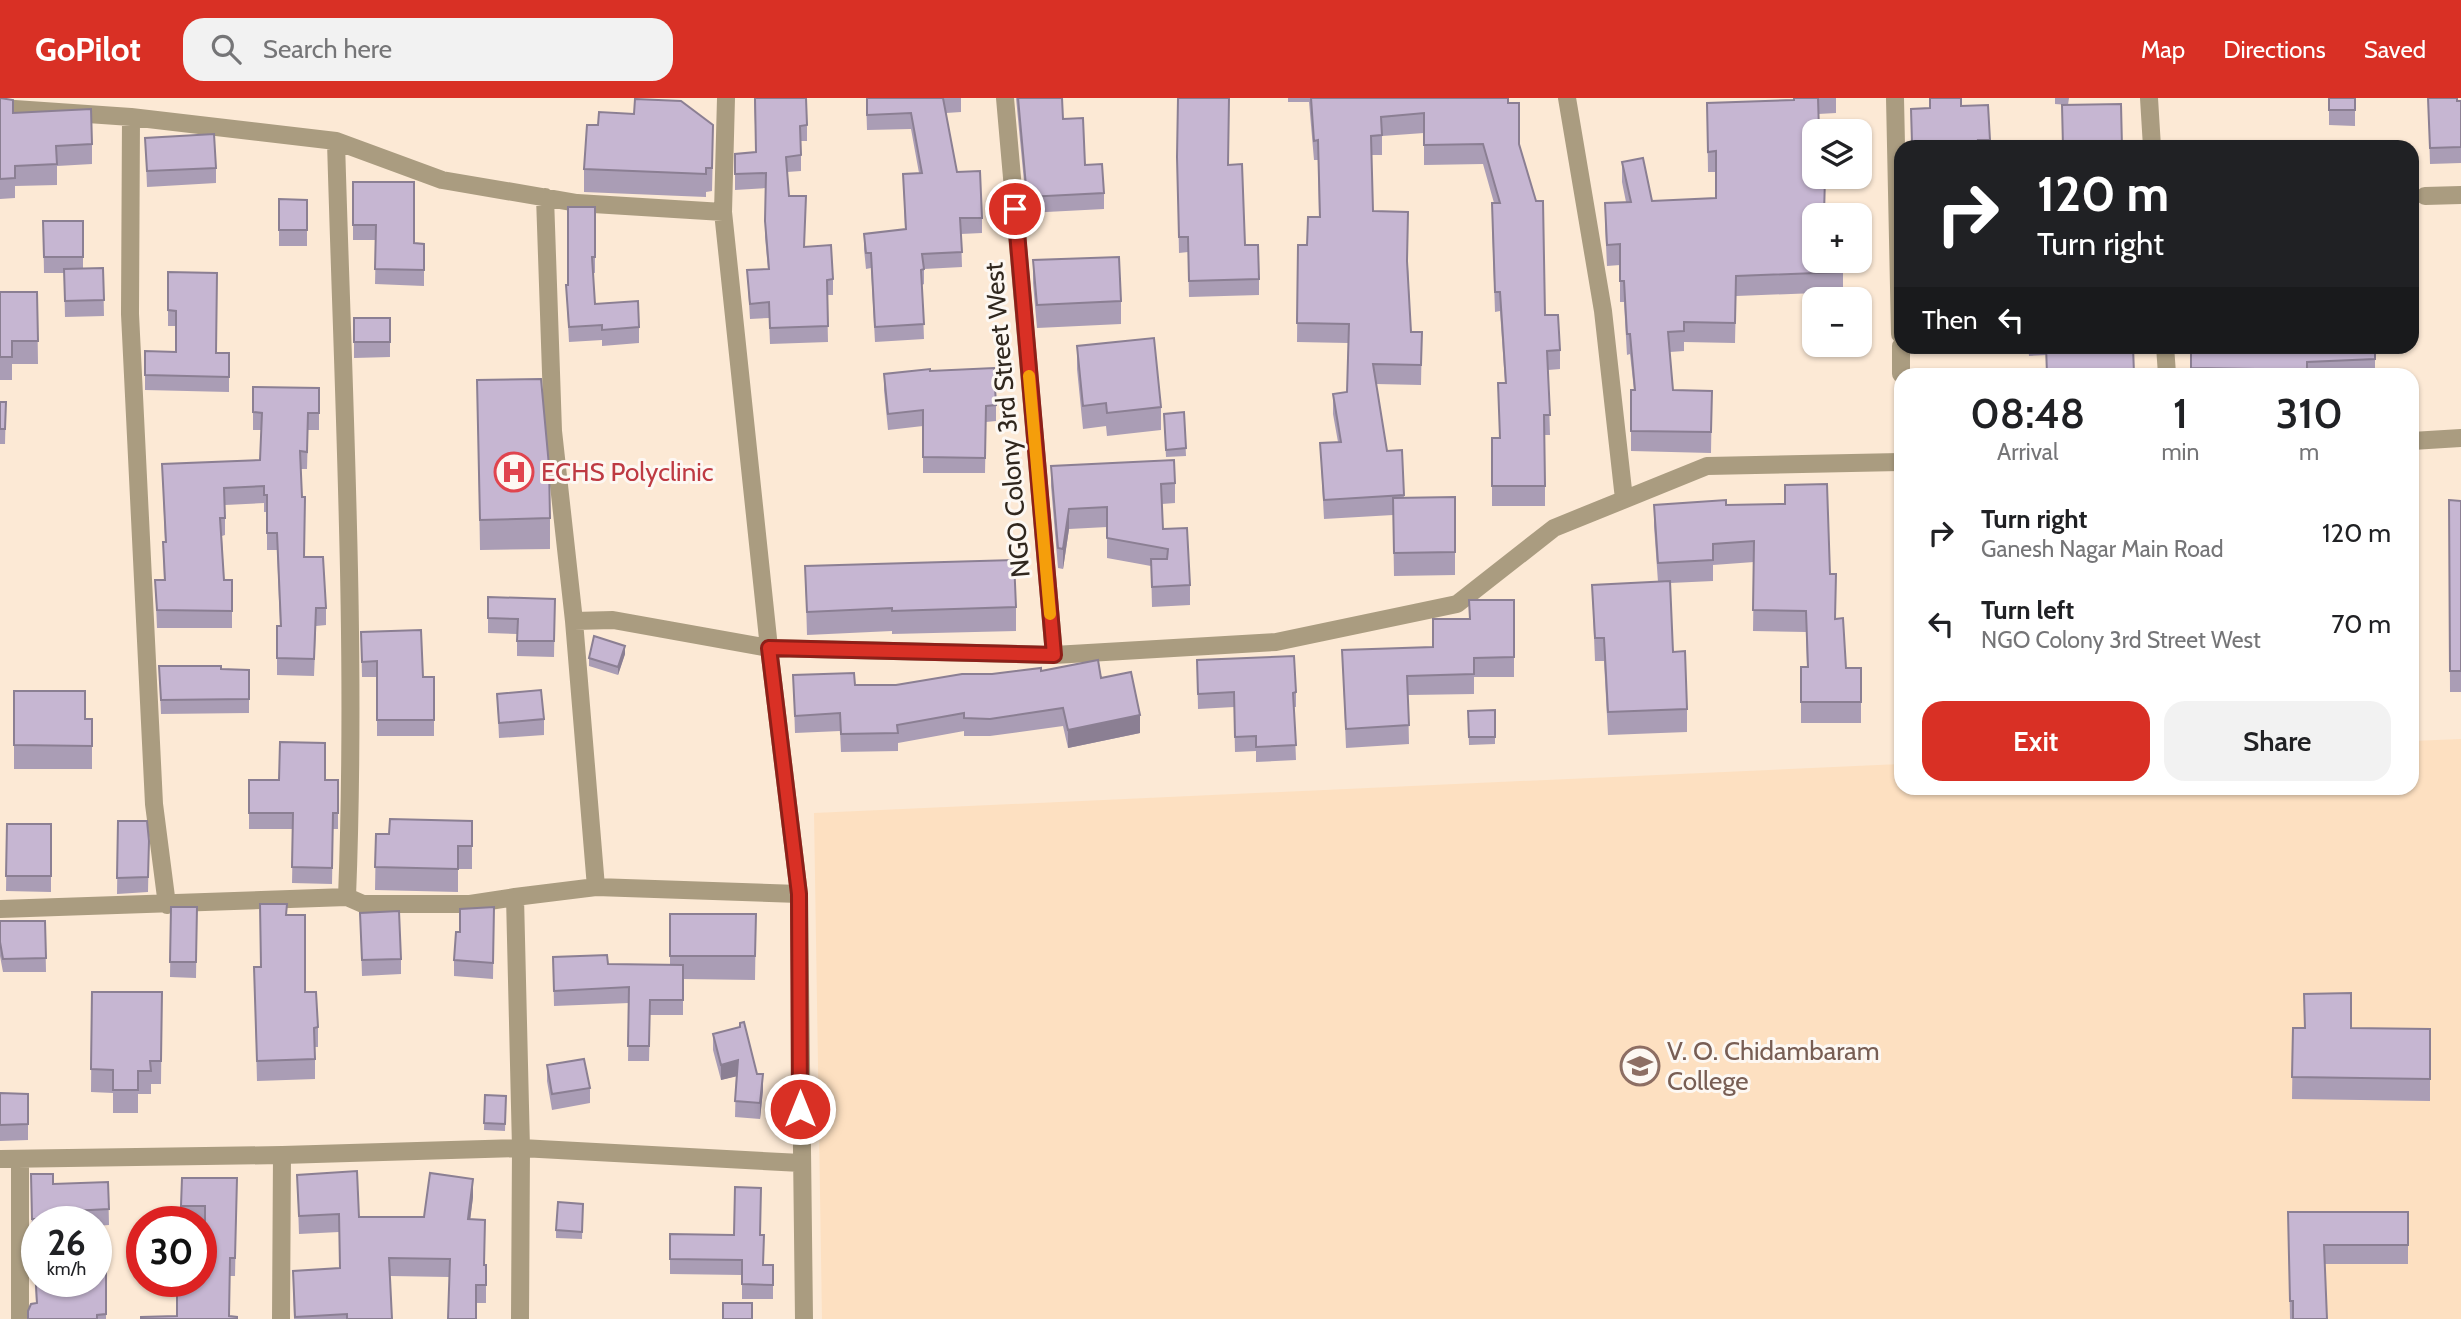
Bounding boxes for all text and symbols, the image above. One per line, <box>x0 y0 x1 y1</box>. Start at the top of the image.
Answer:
search box <box>183 18 673 81</box>
text: GoPilot <box>35 29 141 69</box>
icon: search <box>207 30 245 68</box>
text: Search here <box>263 33 392 65</box>
text: Map <box>2141 35 2185 64</box>
text: Directions <box>2223 35 2326 64</box>
text: Saved <box>2364 35 2426 64</box>
map controls <box>1802 119 1872 357</box>
button: layers <box>1802 119 1872 189</box>
text: 120 m <box>2037 164 2169 223</box>
icon: right <box>1922 168 2013 259</box>
pin <box>985 179 1045 239</box>
icon: arrive <box>996 190 1034 228</box>
button: + <box>1802 203 1872 273</box>
text: Turn right <box>2037 224 2164 263</box>
street label: NGO Colony 3rd Street West <box>977 261 1037 579</box>
button: − <box>1802 287 1872 357</box>
icon: left <box>1992 301 2030 339</box>
text: Then <box>1922 304 1978 336</box>
text: 08:48 <box>1970 387 2085 439</box>
text: 1 <box>2173 387 2188 439</box>
text: 310 <box>2276 387 2343 439</box>
text: Arrival <box>1997 438 2058 466</box>
text: min <box>2161 438 2199 466</box>
text: m <box>2299 438 2319 466</box>
hospital icon: ECHS Polyclinic <box>493 451 535 493</box>
place label: ECHS Polyclinic <box>541 456 714 488</box>
text: Turn right <box>1981 503 2087 535</box>
icon: right <box>1922 514 1960 552</box>
text: 120 m <box>2322 517 2391 549</box>
text: Ganesh Nagar Main Road <box>1981 535 2224 563</box>
text: Turn left <box>1981 594 2074 626</box>
icon: left <box>1922 605 1960 643</box>
text: 70 m <box>2331 608 2391 640</box>
text: NGO Colony 3rd Street West <box>1981 626 2261 654</box>
button: Exit <box>1922 701 2150 781</box>
button: Share <box>2164 701 2391 781</box>
place label: V. O. Chidambaram College <box>1667 1035 1879 1097</box>
school or university icon: V. O. Chidambaram College <box>1619 1045 1661 1087</box>
position arrow <box>763 1072 837 1146</box>
speed limit sign: 30 <box>126 1206 217 1297</box>
text: 26 <box>47 1221 86 1264</box>
text: km/h <box>47 1258 86 1280</box>

